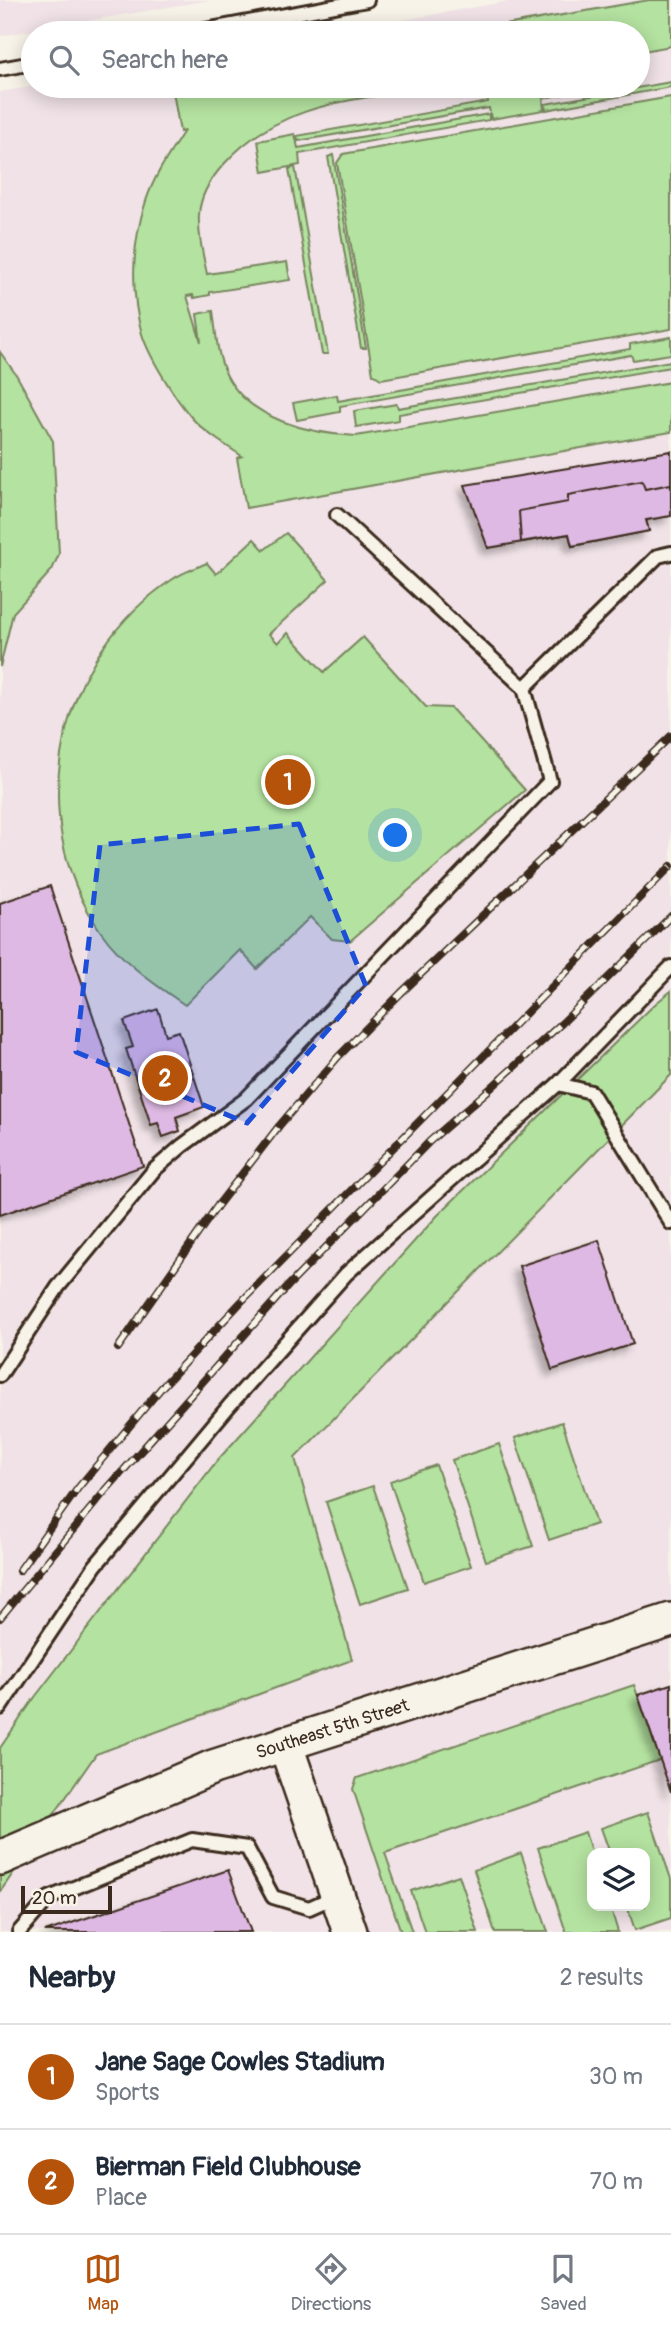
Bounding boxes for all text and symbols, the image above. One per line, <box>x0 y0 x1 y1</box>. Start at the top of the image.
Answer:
search box <box>21 21 650 98</box>
icon: search <box>45 41 83 79</box>
text: Search here <box>101 44 228 76</box>
pin: 1 <box>265 756 311 808</box>
your location <box>378 818 412 852</box>
pin: 2 <box>142 1052 188 1104</box>
street label: Southeast 5th Street <box>253 1694 413 1765</box>
map controls <box>587 1848 650 1911</box>
button: layers <box>587 1848 650 1911</box>
scale bar <box>21 1883 112 1915</box>
text: 20 m <box>32 1886 77 1910</box>
text: Nearby <box>28 1959 115 1996</box>
text: 2 results <box>560 1963 643 1992</box>
text: Jane Sage Cowles Stadium <box>95 2046 385 2078</box>
text: 1 <box>47 2062 56 2091</box>
text: 30 m <box>589 2062 643 2091</box>
text: Sports <box>95 2078 159 2107</box>
text: Bierman Field Clubhouse <box>95 2151 361 2183</box>
text: 2 <box>45 2167 57 2196</box>
text: 70 m <box>590 2167 643 2196</box>
text: Place <box>95 2183 147 2212</box>
tab: Map <box>84 2250 122 2316</box>
tab: Directions <box>291 2250 371 2316</box>
tab: Saved <box>540 2250 587 2316</box>

